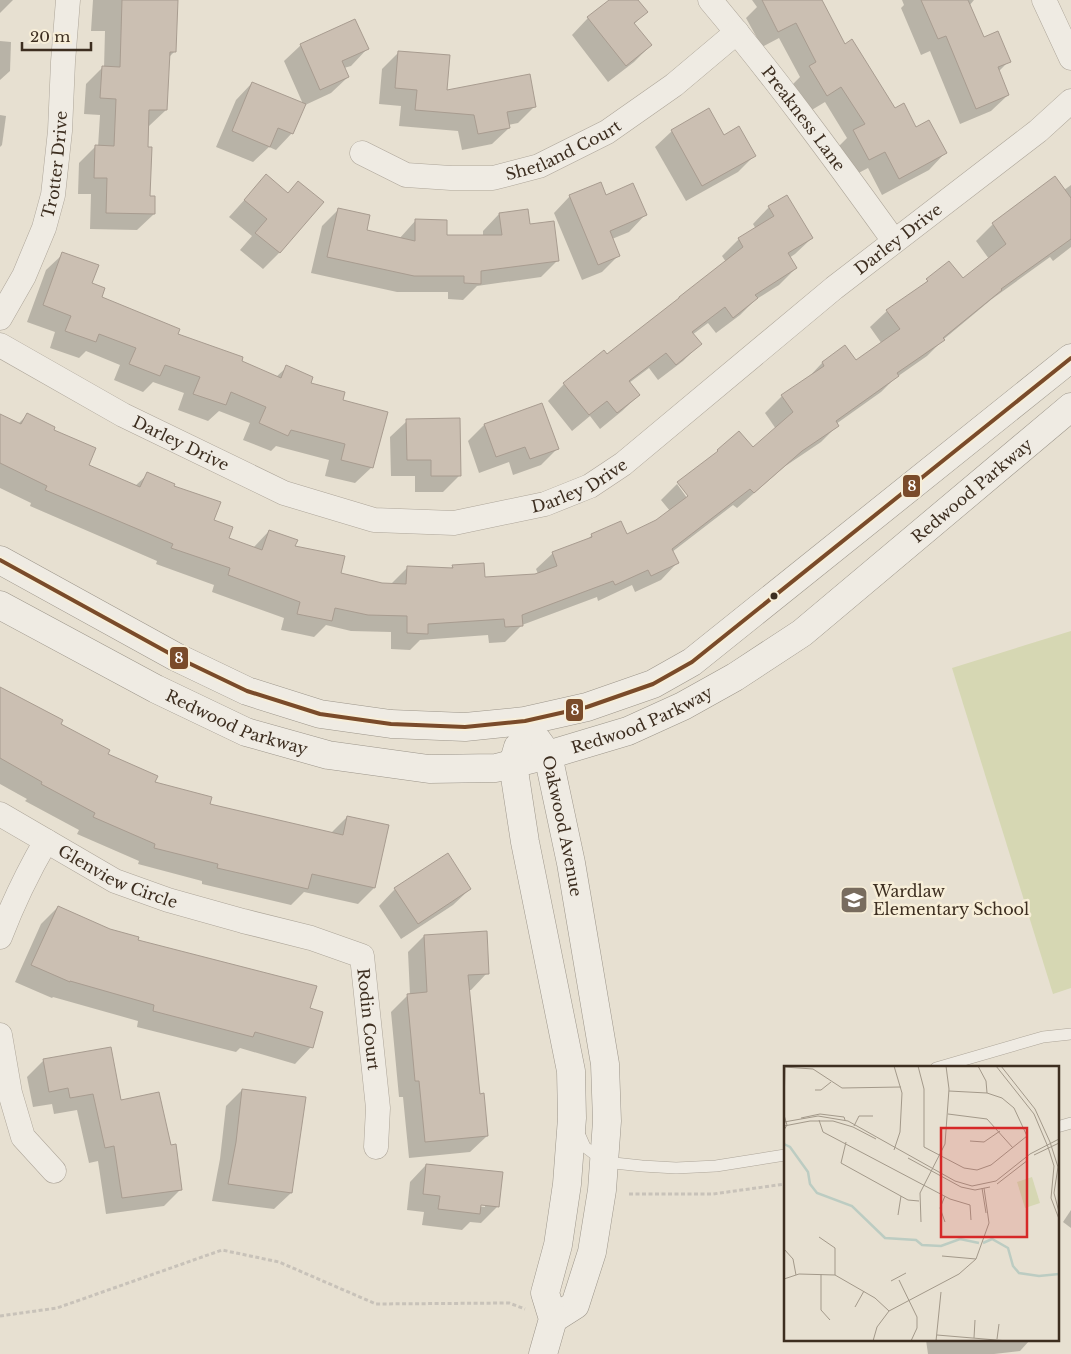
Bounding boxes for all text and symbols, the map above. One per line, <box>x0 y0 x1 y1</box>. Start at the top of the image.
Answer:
scale bar <box>22 20 91 52</box>
text: 20 m <box>30 27 70 46</box>
street label: Preakness Lane <box>757 62 850 175</box>
street label: Trotter Drive <box>37 110 71 221</box>
street label: Shetland Court <box>503 115 625 184</box>
street label: Darley Drive <box>850 199 946 279</box>
street label: Darley Drive <box>129 411 233 475</box>
street label: Redwood Parkway <box>907 433 1037 547</box>
street label: Darley Drive <box>529 454 631 517</box>
line badge: 8 <box>902 474 921 498</box>
text: 8 <box>908 477 917 495</box>
unlabelled marker <box>769 591 779 601</box>
line badge: 8 <box>169 646 189 670</box>
text: 8 <box>175 649 184 667</box>
street label: Redwood Parkway <box>569 681 717 758</box>
street label: Redwood Parkway <box>163 685 311 759</box>
line badge: 8 <box>565 698 584 722</box>
text: 8 <box>571 701 580 719</box>
street label: Oakwood Avenue <box>538 753 587 898</box>
street label: Glenview Circle <box>55 840 180 912</box>
place label: Wardlaw Elementary School <box>872 881 1029 919</box>
school or university icon: Wardlaw Elementary School <box>839 885 869 915</box>
street label: Rodin Court <box>353 967 384 1071</box>
inset map <box>784 1066 1058 1342</box>

